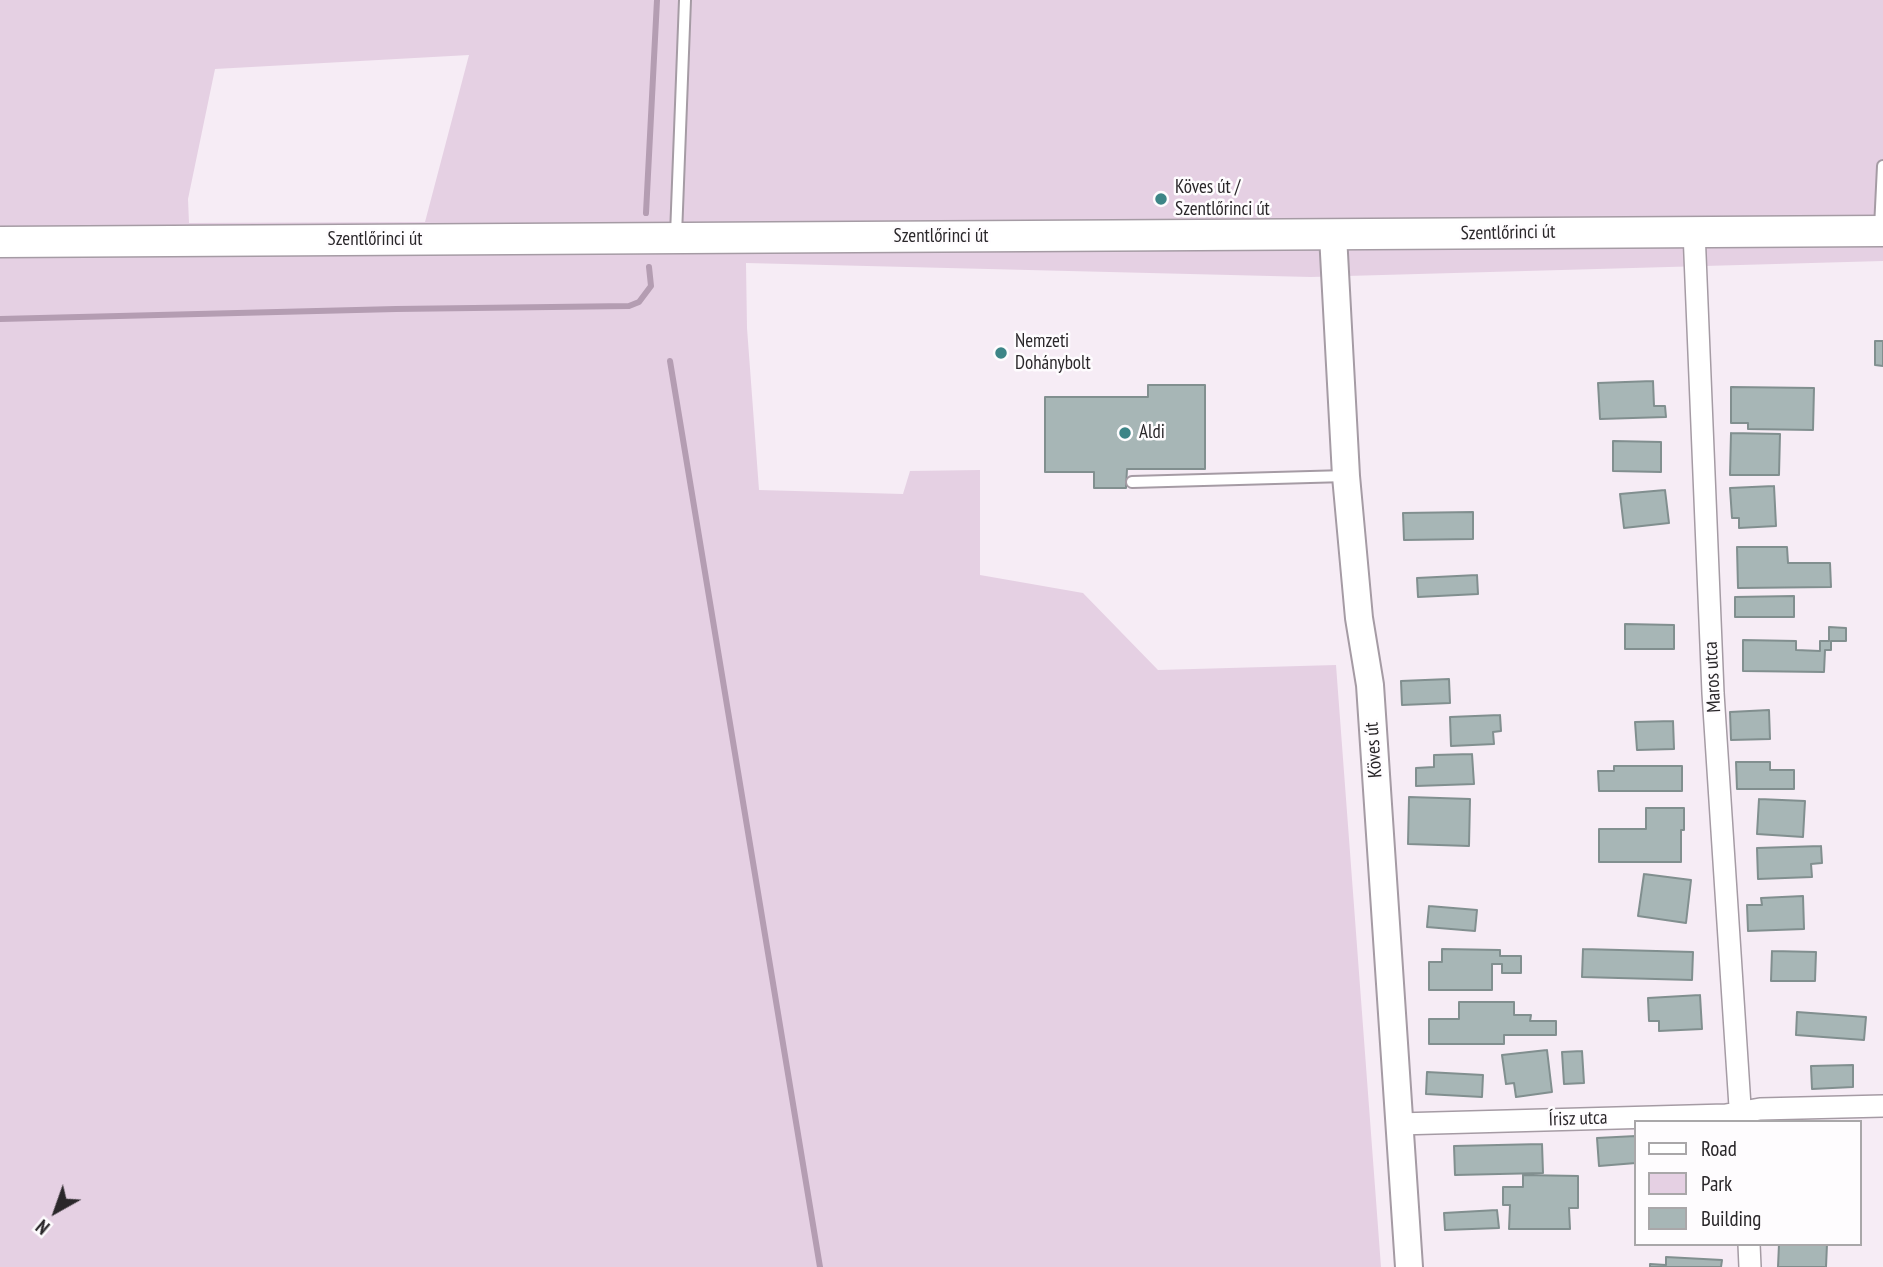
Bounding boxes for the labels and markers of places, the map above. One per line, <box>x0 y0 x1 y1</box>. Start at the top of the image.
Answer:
place label: Köves út / Szentlőrinci út <box>1175 177 1270 221</box>
marker: Köves út / Szentlőrinci út <box>1153 191 1169 207</box>
place label: Nemzeti Dohánybolt <box>1015 331 1091 375</box>
marker: Nemzeti Dohánybolt <box>993 345 1009 361</box>
place label: Aldi <box>1139 422 1165 444</box>
marker: Aldi <box>1117 425 1133 441</box>

